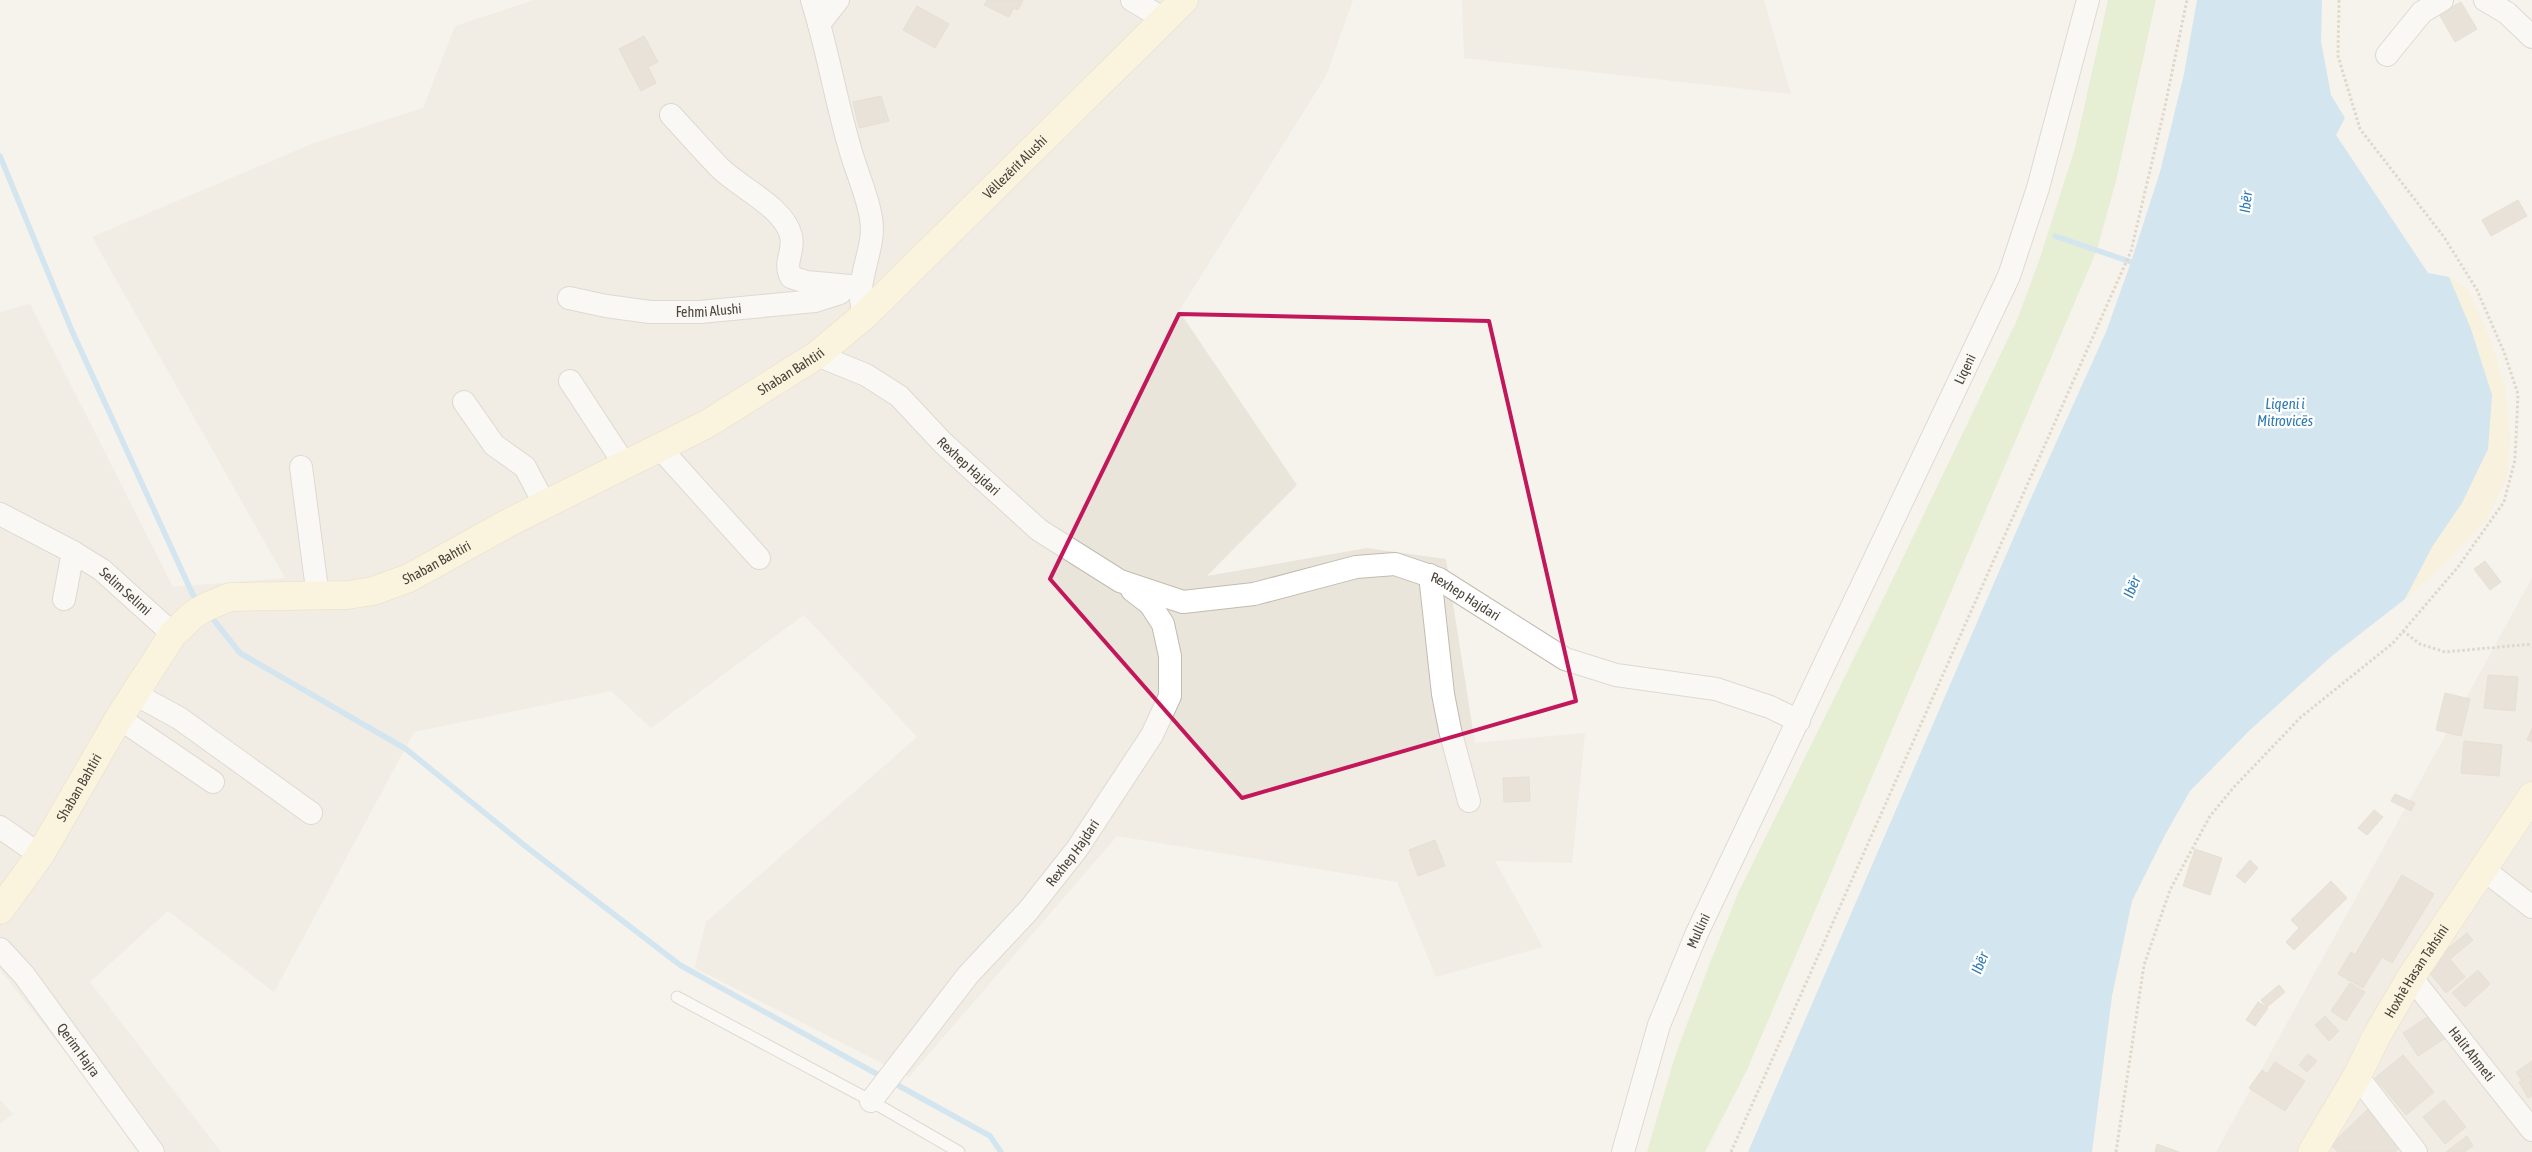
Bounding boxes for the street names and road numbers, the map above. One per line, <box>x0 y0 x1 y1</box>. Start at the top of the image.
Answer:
street label: Vëllezërit Alushi <box>980 132 1050 202</box>
street label: Fehmi Alushi <box>676 300 742 320</box>
street label: Shaban Bahtiri <box>755 344 827 398</box>
street label: Liqeni <box>1951 351 1979 387</box>
street label: Rexhep Hajdari <box>934 434 1003 499</box>
street label: Shaban Bahtiri <box>400 537 473 588</box>
street label: Selim Selimi <box>96 564 154 618</box>
street label: Rexhep Hajdari <box>1429 569 1503 624</box>
street label: Shaban Bahtiri <box>53 751 105 824</box>
street label: Rexhep Hajdari <box>1043 816 1102 889</box>
street label: Mullini <box>1683 911 1713 951</box>
street label: Hoxhë Hasan Tahsini <box>2381 922 2452 1020</box>
street label: Qerim Hajra <box>54 1020 103 1080</box>
street label: Halit Ahmeti <box>2445 1023 2498 1084</box>

